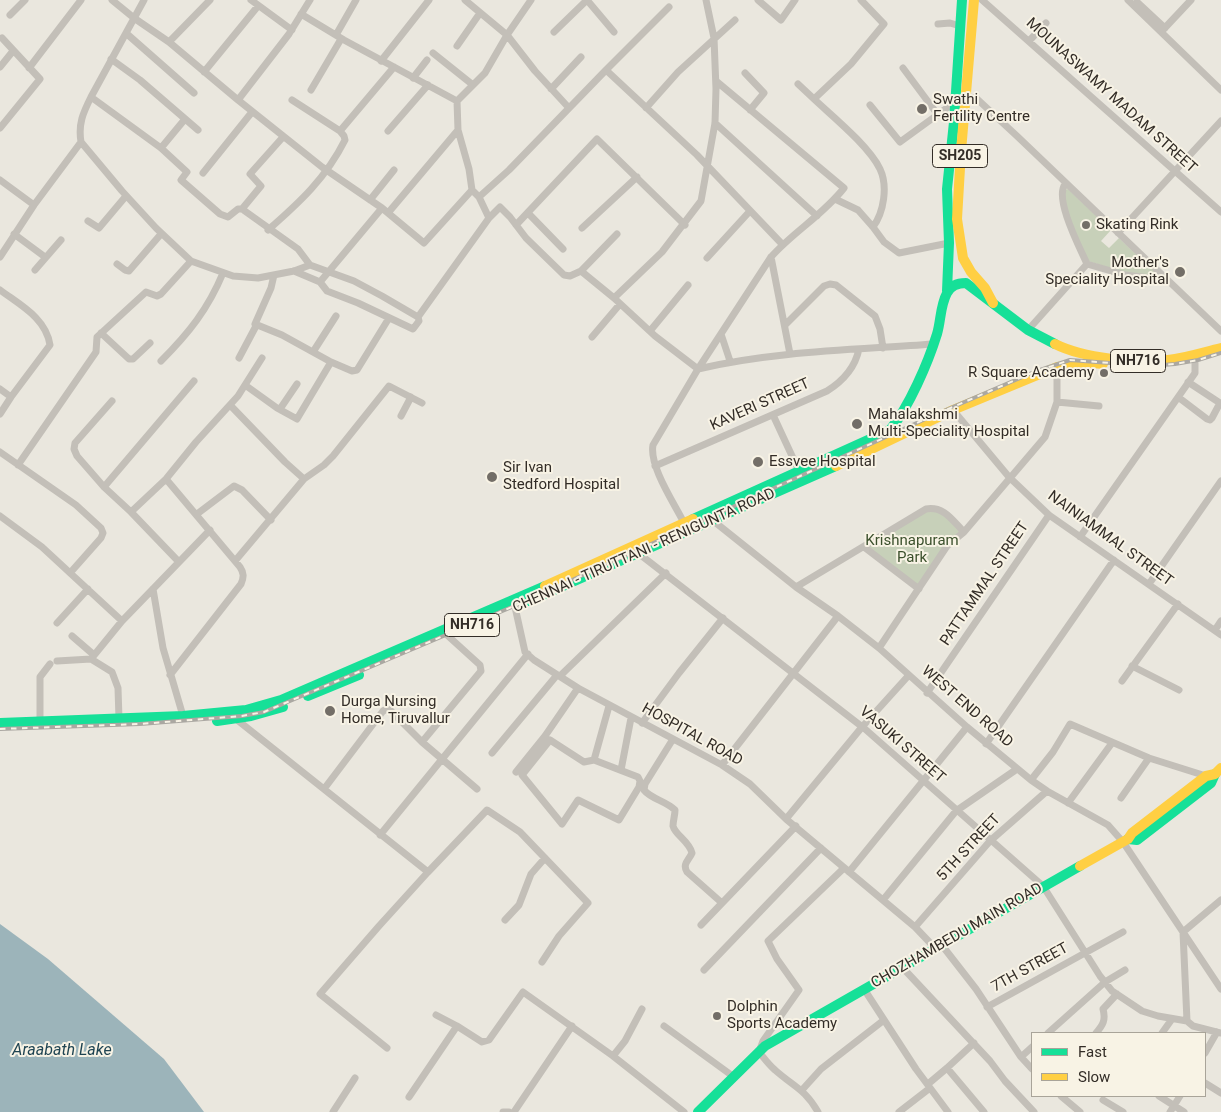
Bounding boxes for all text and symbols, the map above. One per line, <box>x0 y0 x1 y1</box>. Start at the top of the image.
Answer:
street label: MOUNASWAMY MADAM STREET <box>1022 14 1200 178</box>
place label: Swathi Fertility Centre <box>933 91 1030 126</box>
marker: Swathi Fertility Centre <box>915 102 929 116</box>
road number: SH205 <box>932 144 988 168</box>
place label: Skating Rink <box>1096 216 1178 234</box>
marker: Skating Rink <box>1080 219 1092 231</box>
place label: Mother's Speciality Hospital <box>1045 254 1169 289</box>
marker: Mother's Speciality Hospital <box>1173 265 1187 279</box>
road number: NH716 <box>1110 350 1166 372</box>
place label: R Square Academy <box>968 364 1094 382</box>
marker: R Square Academy <box>1098 367 1110 379</box>
street label: KAVERI STREET <box>707 375 813 435</box>
place label: Mahalakshmi Multi-Speciality Hospital <box>868 406 1029 441</box>
marker: Mahalakshmi Multi-Speciality Hospital <box>850 417 864 431</box>
place label: Essvee Hospital <box>769 453 876 471</box>
marker: Essvee Hospital <box>751 455 765 469</box>
place label: Sir Ivan Stedford Hospital <box>503 459 620 494</box>
marker: Sir Ivan Stedford Hospital <box>485 470 499 484</box>
street label: CHENNAI - TIRUTTANI - RENIGUNTA ROAD <box>510 485 778 617</box>
street label: NAINIAMMAL STREET <box>1044 487 1176 591</box>
street label: PATTAMMAL STREET <box>937 519 1033 649</box>
park label: Krishnapuram Park <box>865 532 959 567</box>
road number: NH716 <box>444 614 500 636</box>
street label: WEST END ROAD <box>918 662 1016 752</box>
place label: Durga Nursing Home, Tiruvallur <box>341 693 450 728</box>
street label: HOSPITAL ROAD <box>639 700 745 770</box>
street label: VASUKI STREET <box>855 703 949 787</box>
marker: Durga Nursing Home, Tiruvallur <box>323 704 337 718</box>
street label: 5TH STREET <box>933 811 1005 885</box>
street label: CHOZHAMBEDU MAIN ROAD <box>868 879 1046 993</box>
street label: 7TH STREET <box>988 940 1072 996</box>
place label: Dolphin Sports Academy <box>727 998 837 1033</box>
marker: Dolphin Sports Academy <box>711 1010 723 1022</box>
legend <box>1031 1032 1206 1097</box>
water label: Araabath Lake <box>12 1041 112 1061</box>
text: Fast <box>1078 1043 1107 1061</box>
text: Slow <box>1078 1068 1110 1086</box>

